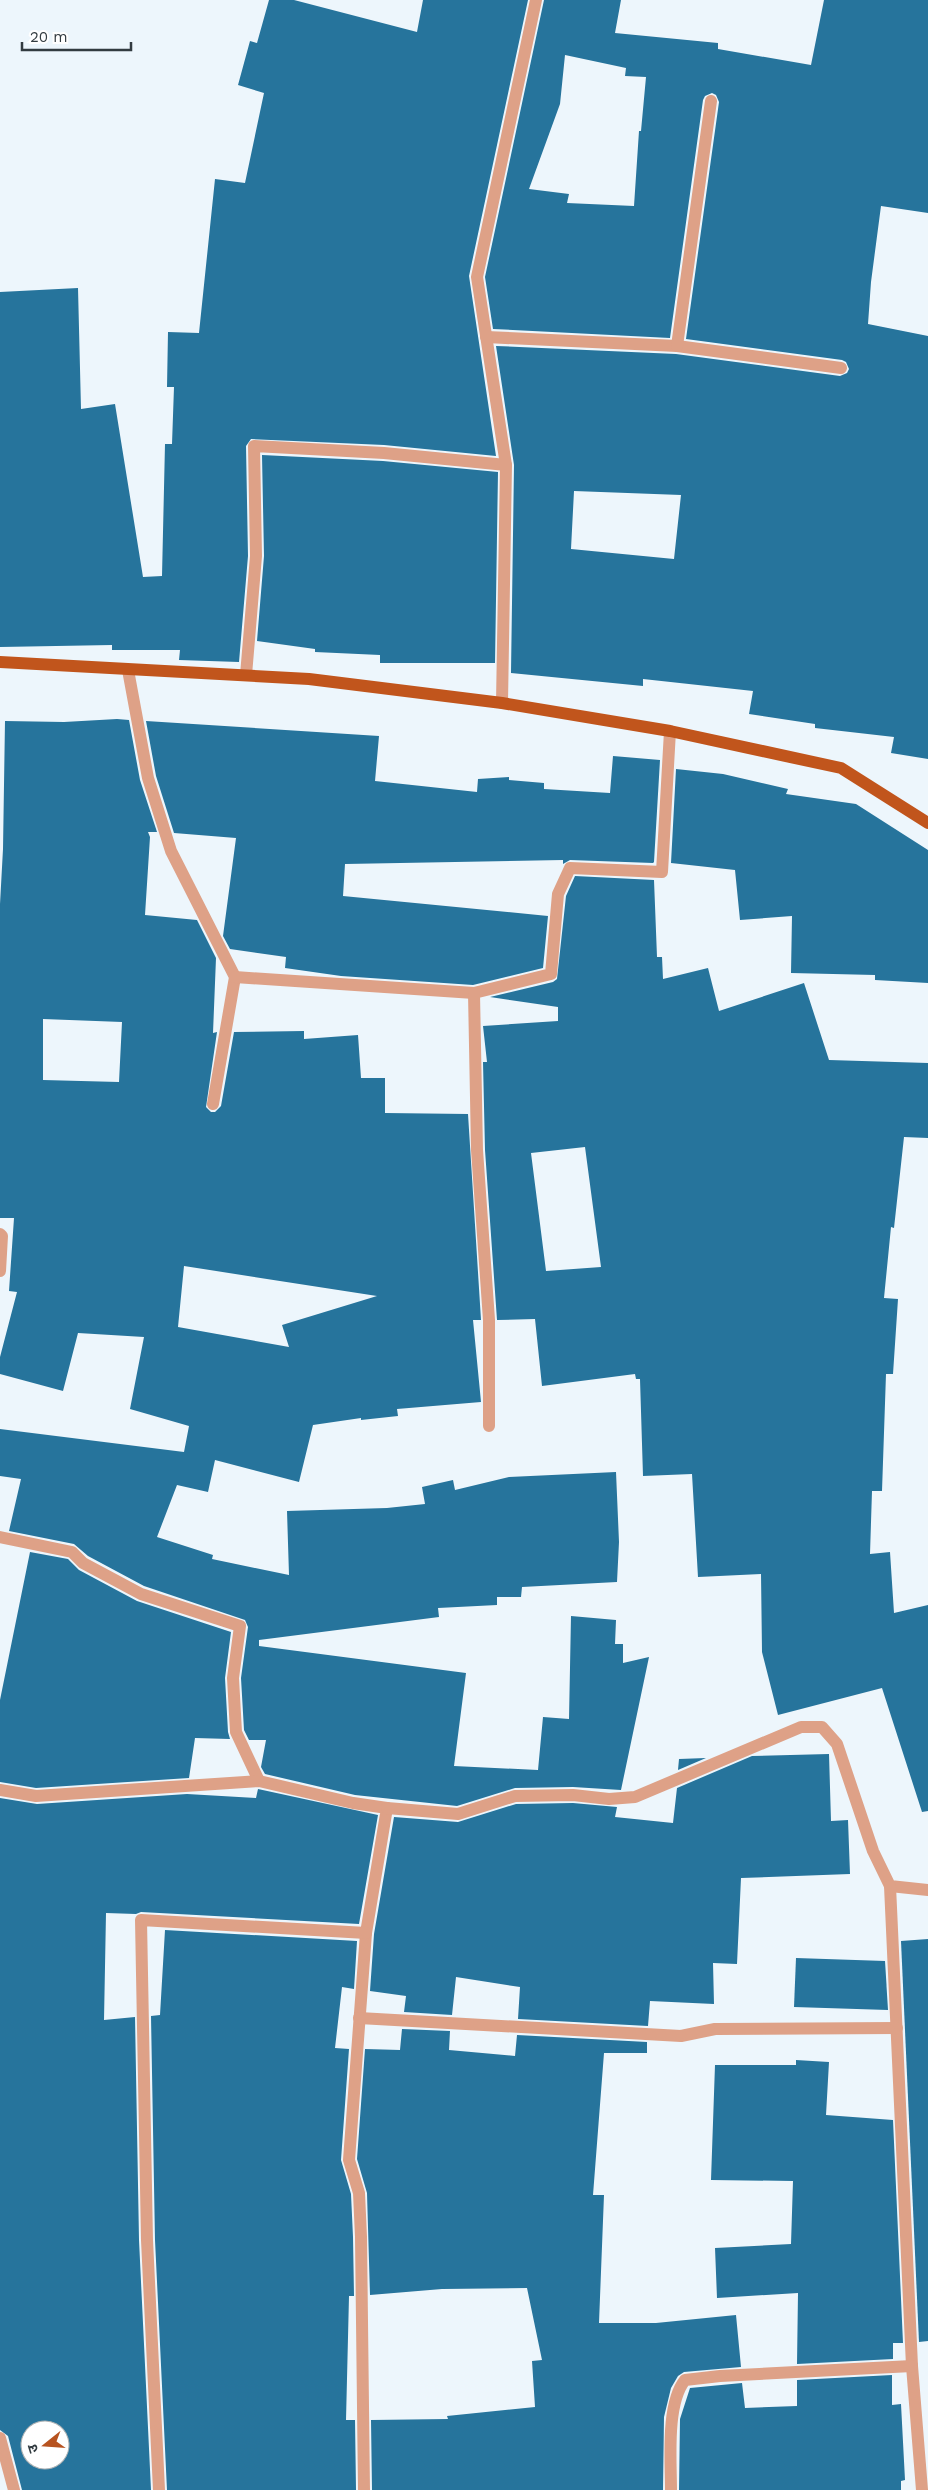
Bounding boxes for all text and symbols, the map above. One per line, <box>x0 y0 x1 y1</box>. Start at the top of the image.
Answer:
scale bar <box>22 20 131 52</box>
text: 20 m <box>30 28 68 46</box>
north arrow <box>20 2420 70 2470</box>
text: उ <box>23 2442 41 2455</box>

